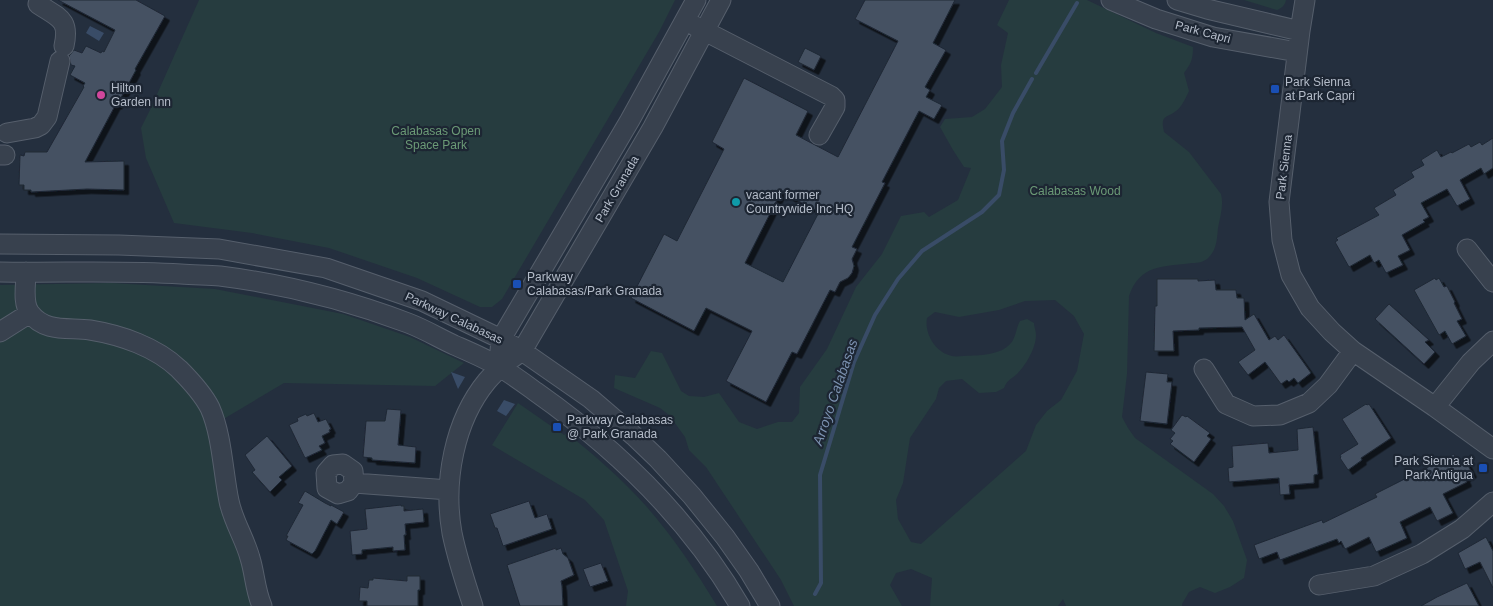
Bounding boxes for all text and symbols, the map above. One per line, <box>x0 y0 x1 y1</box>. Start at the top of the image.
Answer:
street label: Park Capri <box>1174 18 1232 46</box>
place label: Park Sienna at Park Capri <box>1285 75 1355 103</box>
place label: Hilton Garden Inn <box>111 81 171 109</box>
marker: Park Sienna at Park Capri <box>1269 83 1281 95</box>
marker: Hilton Garden Inn <box>95 89 107 101</box>
park label: Calabasas Open Space Park <box>391 124 481 152</box>
street label: Park Sienna <box>1273 133 1295 200</box>
street label: Park Granada <box>592 153 642 225</box>
park label: Calabasas Wood <box>1029 184 1121 198</box>
place label: vacant former Countrywide Inc HQ <box>746 188 853 216</box>
marker: vacant former Countrywide Inc HQ <box>730 196 742 208</box>
place label: Parkway Calabasas/Park Granada <box>527 270 662 298</box>
marker: Parkway Calabasas/Park Granada <box>511 278 523 290</box>
street label: Parkway Calabasas <box>403 289 505 347</box>
water label: Arroyo Calabasas <box>809 337 861 448</box>
place label: Parkway Calabasas @ Park Granada <box>567 413 673 441</box>
marker: Parkway Calabasas @ Park Granada <box>551 421 563 433</box>
place label: Park Sienna at Park Antigua <box>1394 454 1474 482</box>
marker: Park Sienna at Park Antigua <box>1477 462 1489 474</box>

